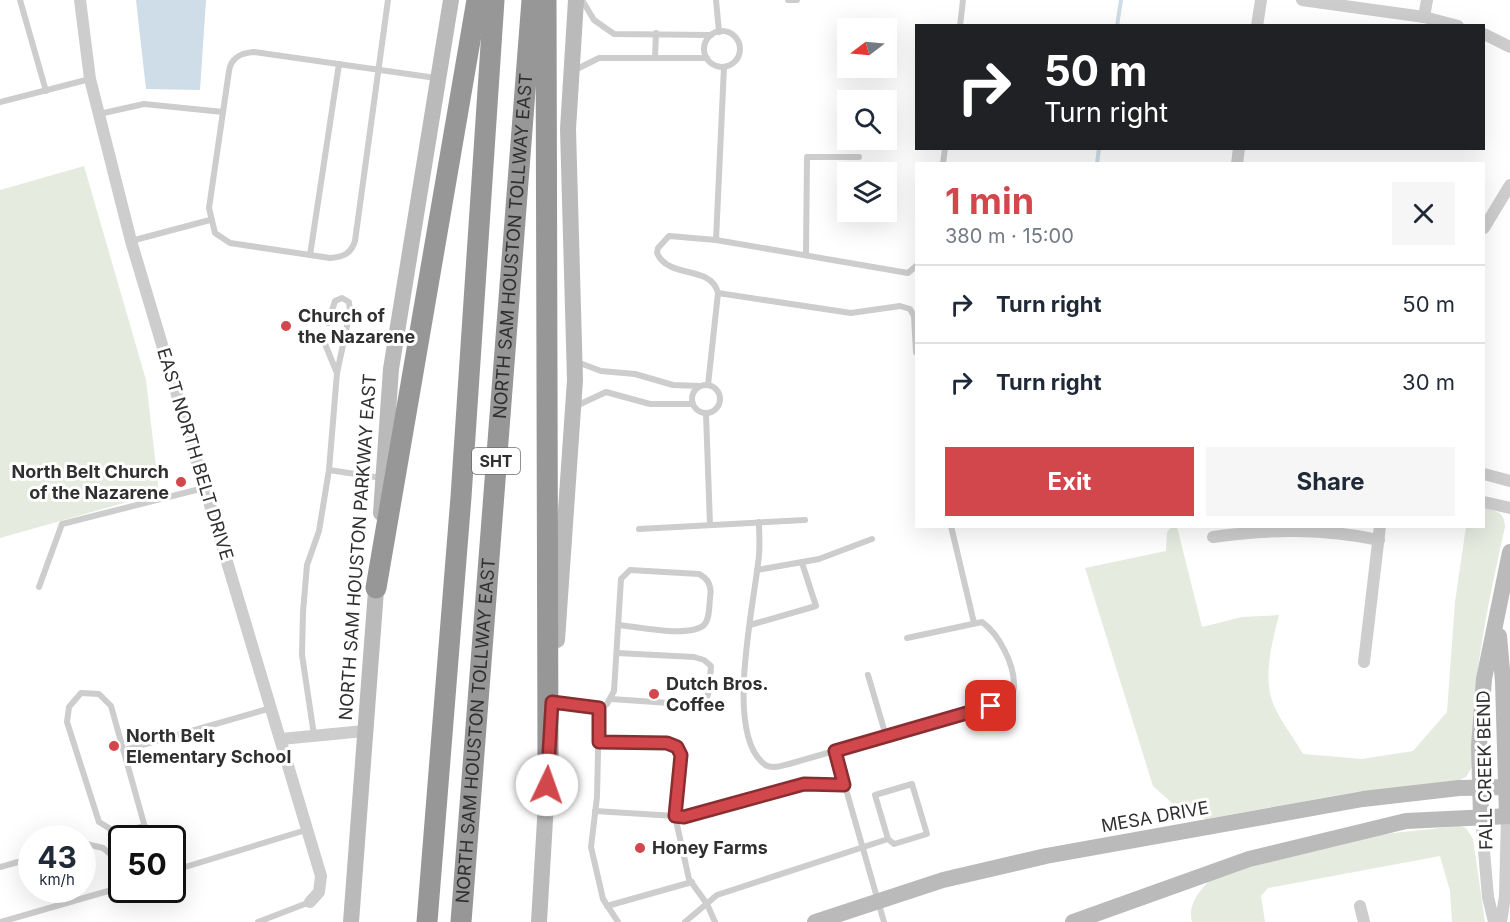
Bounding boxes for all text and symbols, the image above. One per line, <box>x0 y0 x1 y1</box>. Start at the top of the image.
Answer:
north arrow <box>837 18 897 78</box>
map controls <box>837 18 897 222</box>
text: 50 m <box>1044 45 1147 96</box>
icon: right <box>945 48 1023 126</box>
street label: NORTH SAM HOUSTON TOLLWAY EAST <box>489 72 536 420</box>
button: search <box>837 90 897 150</box>
text: Turn right <box>1044 96 1168 129</box>
button: layers <box>837 162 897 222</box>
text: 1 min <box>945 179 1034 223</box>
button: close <box>1392 182 1455 245</box>
text: 380 m · 15:00 <box>945 224 1074 248</box>
icon: right <box>945 288 978 321</box>
text: Turn right <box>996 291 1102 317</box>
text: 50 m <box>1402 291 1455 317</box>
place label: Church of the Nazarene <box>298 305 416 347</box>
marker: Church of the Nazarene <box>279 319 293 333</box>
street label: EAST NORTH BELT DRIVE <box>153 345 238 563</box>
icon: right <box>945 366 978 399</box>
text: Turn right <box>996 369 1102 395</box>
text: 30 m <box>1402 369 1455 395</box>
street label: NORTH SAM HOUSTON PARKWAY EAST <box>335 373 380 721</box>
button: Exit <box>945 447 1194 516</box>
button: Share <box>1206 447 1455 516</box>
road number: SHT <box>472 448 520 474</box>
place label: North Belt Church of the Nazarene <box>11 461 169 503</box>
marker: North Belt Church of the Nazarene <box>174 475 188 489</box>
street label: NORTH SAM HOUSTON TOLLWAY EAST <box>451 557 499 904</box>
place label: Dutch Bros. Coffee <box>666 673 769 715</box>
pin <box>965 680 1016 731</box>
marker: Dutch Bros. Coffee <box>647 687 661 701</box>
icon: arrive <box>974 689 1007 722</box>
street label: FALL CREEK BEND <box>1473 690 1496 850</box>
place label: North Belt Elementary School <box>126 725 291 767</box>
marker: North Belt Elementary School <box>107 739 121 753</box>
position arrow <box>515 753 579 817</box>
street label: MESA DRIVE <box>1100 797 1210 836</box>
speed limit sign: 50 <box>108 825 186 903</box>
place label: Honey Farms <box>652 837 768 858</box>
text: 43 <box>37 839 77 875</box>
marker: Honey Farms <box>633 841 647 855</box>
text: km/h <box>39 870 75 889</box>

